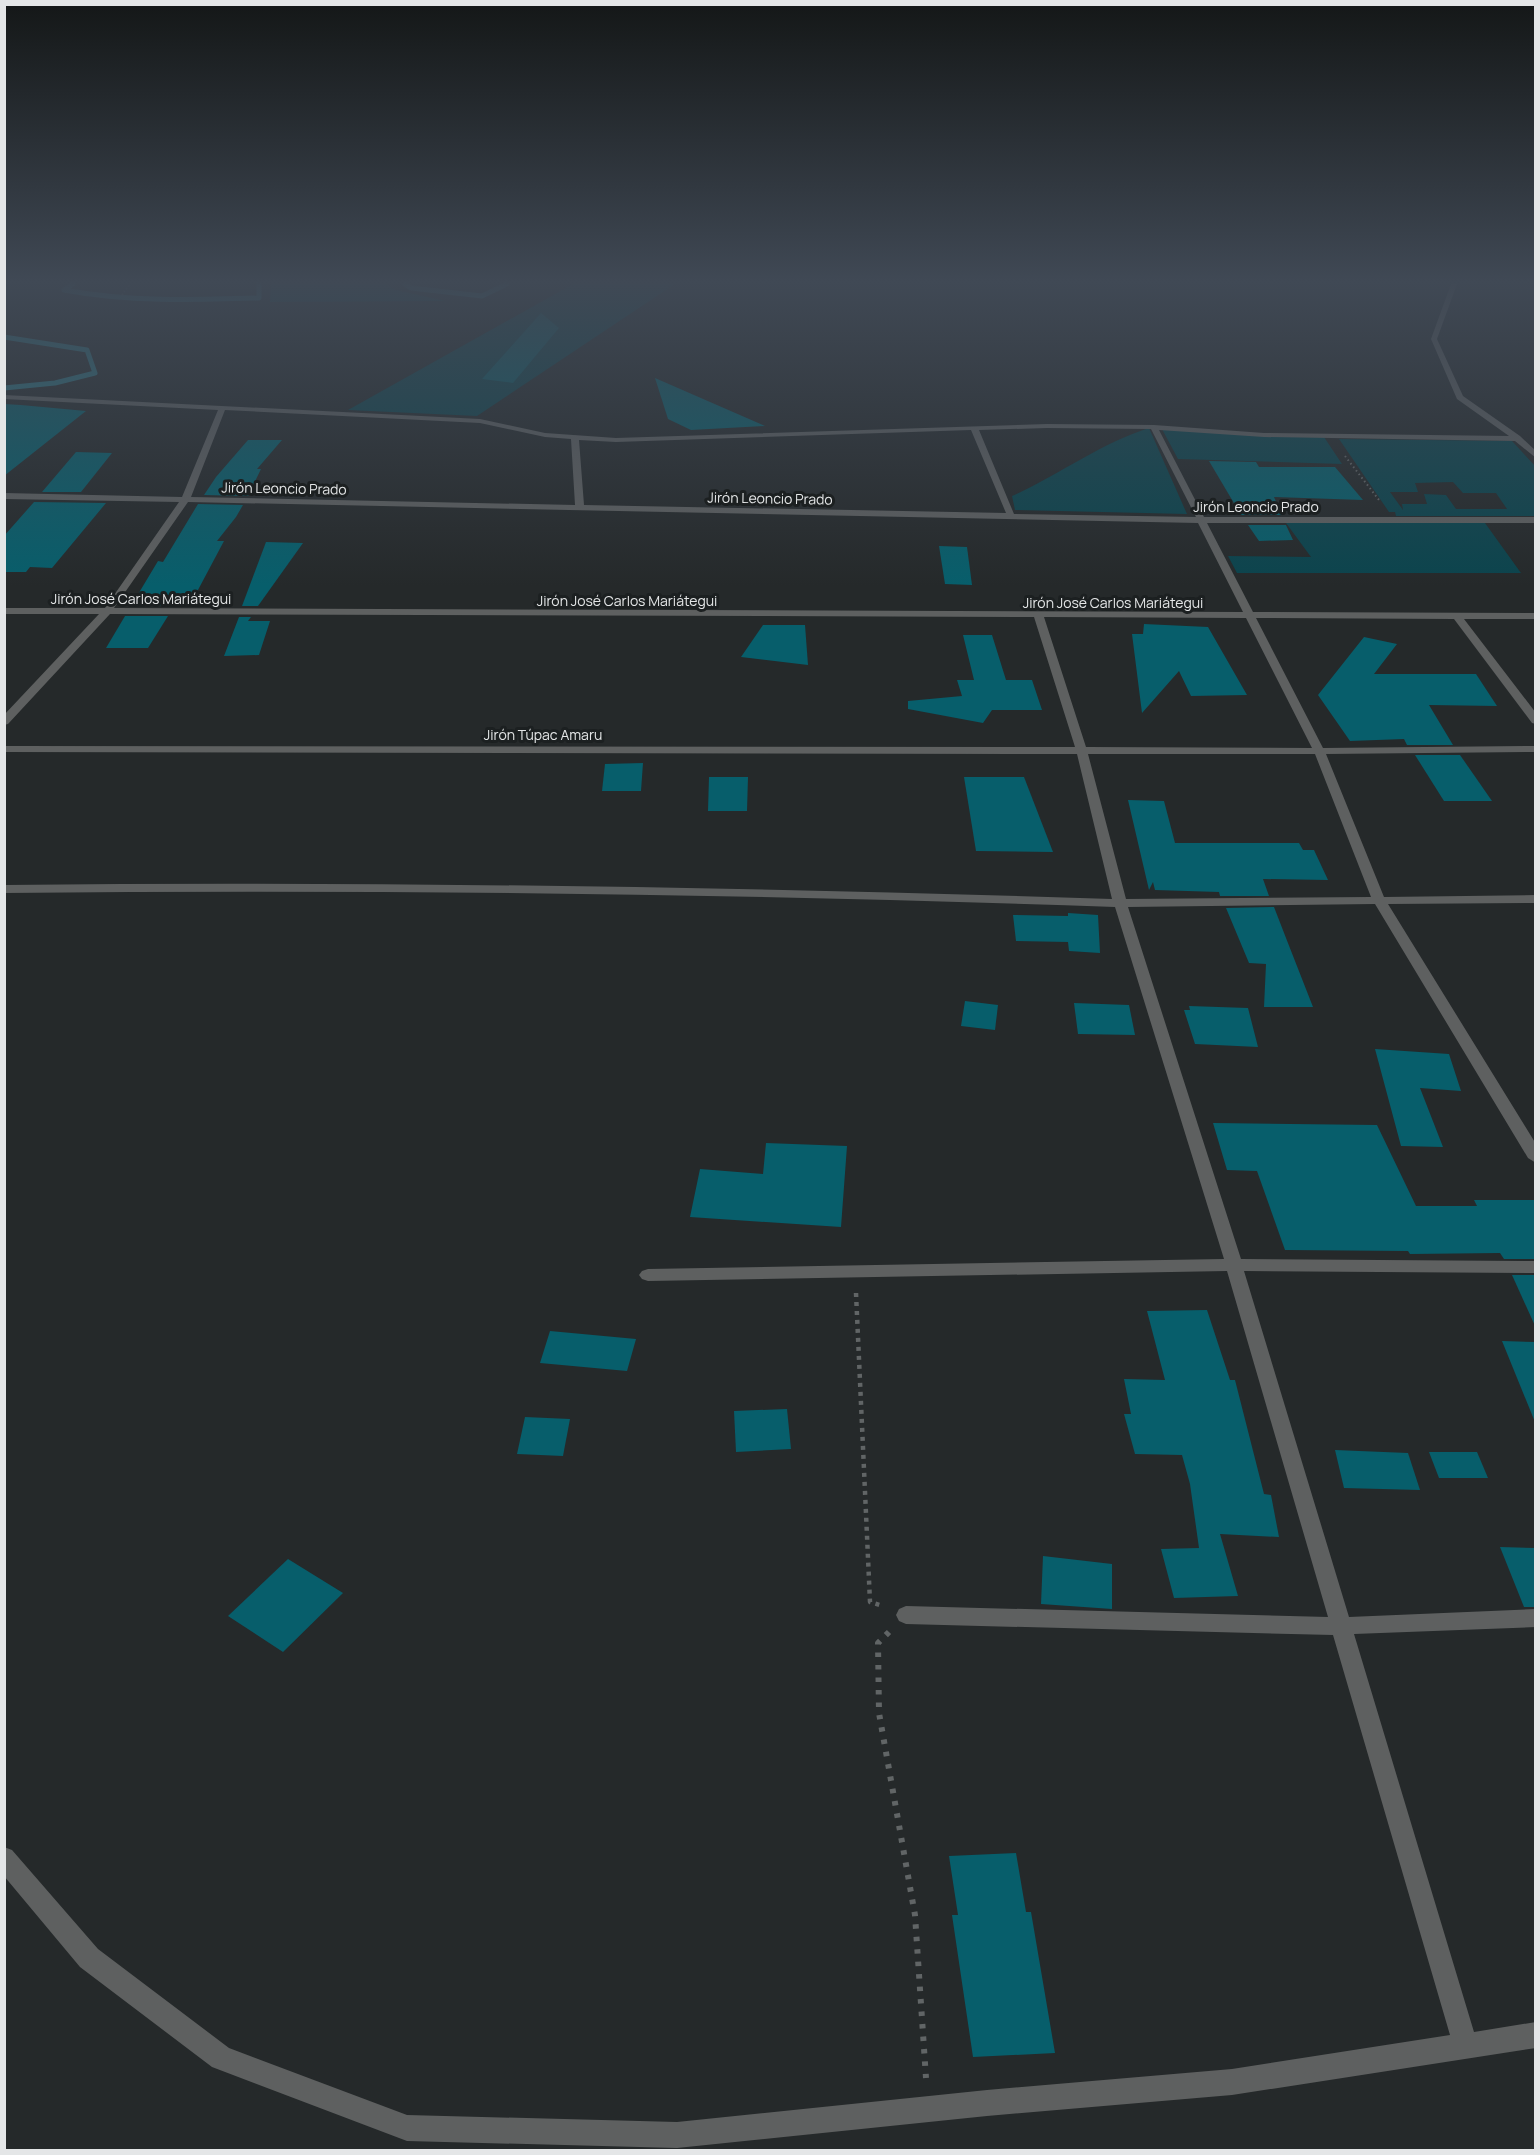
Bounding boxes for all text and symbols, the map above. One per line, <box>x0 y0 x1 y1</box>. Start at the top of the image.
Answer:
street label: Jirón Leoncio Prado <box>221 477 347 499</box>
street label: Jirón Leoncio Prado <box>707 487 833 509</box>
street label: Jirón Leoncio Prado <box>1193 497 1319 516</box>
street label: Jirón José Carlos Mariátegui <box>51 589 231 608</box>
street label: Jirón José Carlos Mariátegui <box>537 591 717 610</box>
street label: Jirón José Carlos Mariátegui <box>1023 593 1203 612</box>
street label: Jirón Túpac Amaru <box>484 725 602 744</box>

